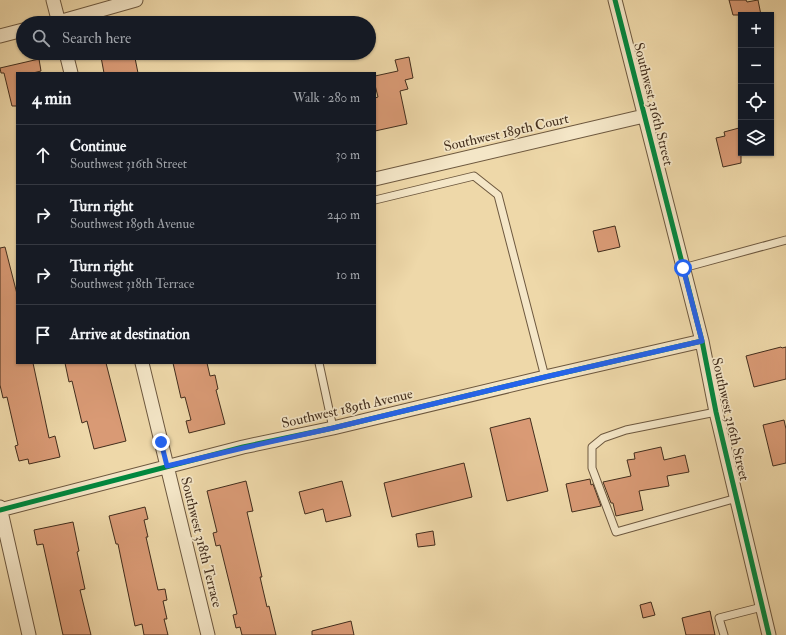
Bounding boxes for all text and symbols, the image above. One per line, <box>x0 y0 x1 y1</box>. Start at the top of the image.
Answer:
map controls <box>738 12 774 156</box>
button: + <box>738 12 774 48</box>
search box <box>16 16 376 60</box>
icon: search <box>30 27 52 49</box>
text: Search here <box>62 29 131 48</box>
street label: Southwest 316th Street <box>630 41 677 168</box>
button: − <box>738 48 774 84</box>
button: locate <box>738 84 774 120</box>
text: 4 min <box>32 88 71 109</box>
text: Walk · 280 m <box>293 90 360 106</box>
street label: Southwest 189th Court <box>442 110 571 155</box>
button: layers <box>738 120 774 156</box>
text: Continue <box>70 137 126 156</box>
icon: ahead <box>32 144 54 166</box>
text: 30 m <box>336 147 360 163</box>
text: Southwest 316th Street <box>70 156 187 172</box>
text: Turn right <box>70 197 133 216</box>
icon: right <box>32 204 54 226</box>
text: 240 m <box>327 207 360 223</box>
text: Southwest 189th Avenue <box>70 216 195 232</box>
text: Turn right <box>70 257 133 276</box>
route start <box>674 259 692 277</box>
icon: right <box>32 264 54 286</box>
text: 10 m <box>336 267 360 283</box>
text: Southwest 318th Terrace <box>70 276 194 292</box>
icon: arrive <box>32 324 54 346</box>
text: Arrive at destination <box>70 325 190 344</box>
street label: Southwest 316th Street <box>708 356 753 483</box>
street label: Southwest 189th Avenue <box>280 385 415 432</box>
route end <box>152 433 170 451</box>
street label: Southwest 318th Terrace <box>177 475 226 609</box>

